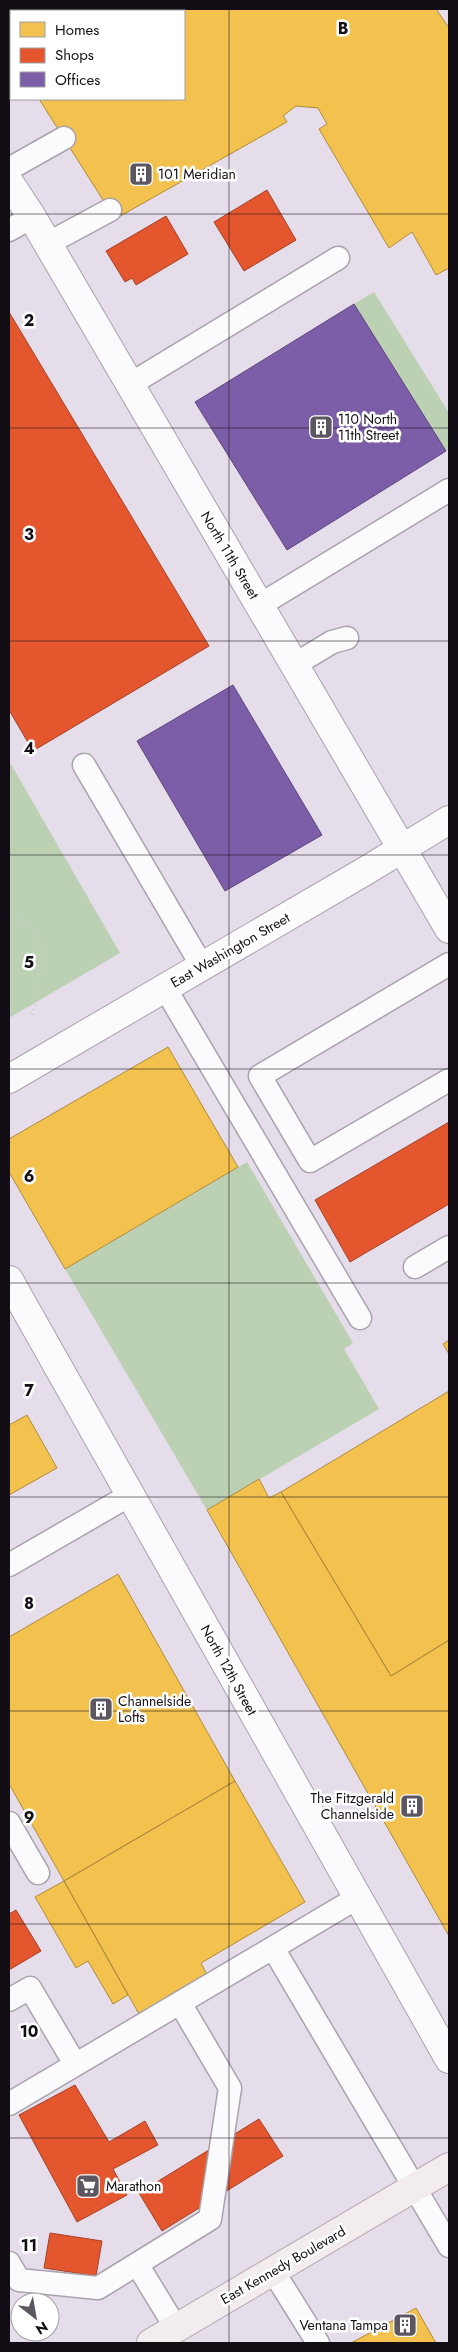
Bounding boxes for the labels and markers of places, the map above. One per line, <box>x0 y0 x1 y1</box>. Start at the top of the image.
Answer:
building icon: 101 Meridian <box>128 161 154 187</box>
place label: 101 Meridian <box>158 164 236 184</box>
place label: 110 North 11th Street <box>338 409 400 445</box>
building icon: 110 North 11th Street <box>308 414 334 440</box>
place label: Channelside Lofts <box>118 1691 191 1727</box>
building icon: Channelside Lofts <box>88 1696 114 1722</box>
place label: The Fitzgerald Channelside <box>311 1788 394 1824</box>
building icon: The Fitzgerald Channelside <box>399 1793 425 1819</box>
supermarket icon: Marathon <box>75 2173 101 2199</box>
place label: Marathon <box>106 2176 161 2196</box>
building icon: Ventana Tampa <box>392 2312 418 2338</box>
place label: Ventana Tampa <box>299 2315 388 2335</box>

